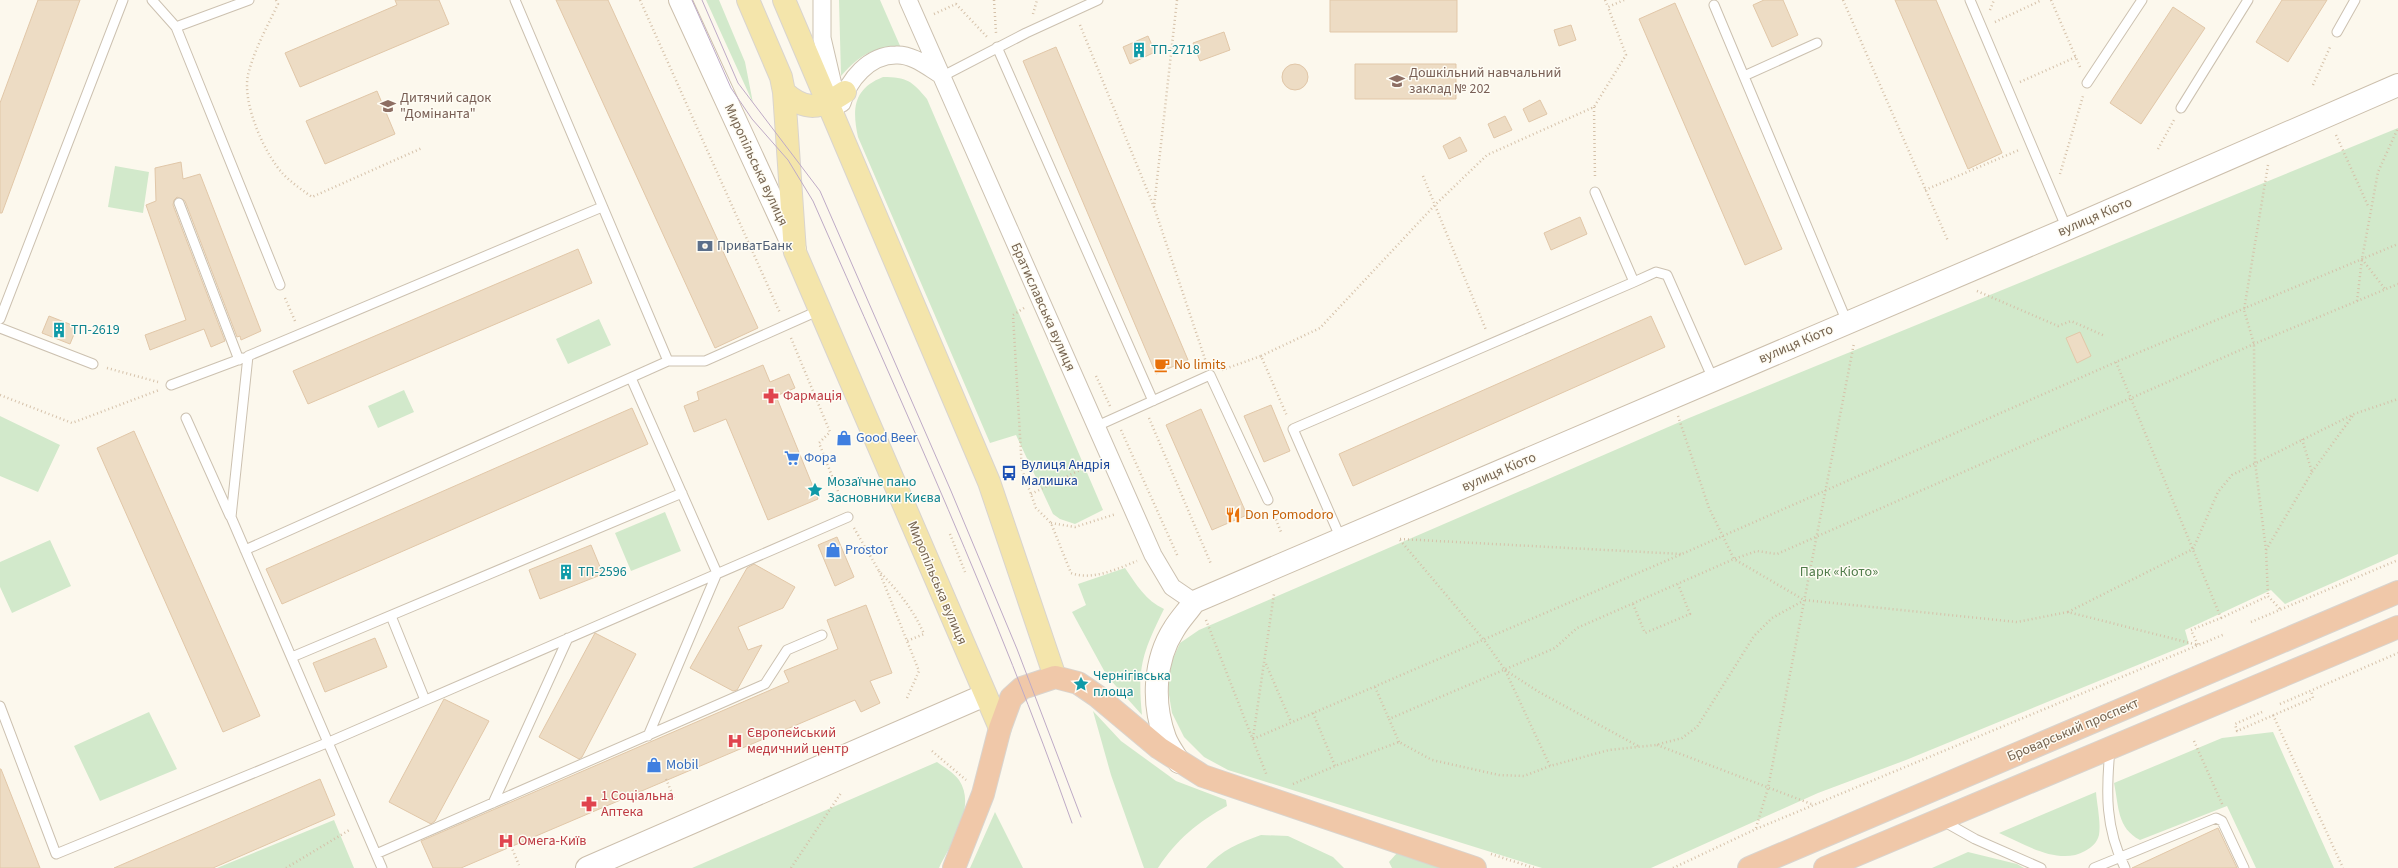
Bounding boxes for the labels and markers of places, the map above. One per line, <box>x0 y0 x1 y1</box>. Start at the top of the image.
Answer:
place label: ТП-2718 <box>1151 40 1200 60</box>
building icon: ТП-2718 <box>1130 41 1148 59</box>
place label: Дошкільний навчальний заклад № 202 <box>1409 63 1561 99</box>
school or university icon: Дошкільний навчальний заклад № 202 <box>1388 72 1406 90</box>
place label: Дитячий садок "Домінанта" <box>400 88 491 124</box>
school or university icon: Дитячий садок "Домінанта" <box>379 97 397 115</box>
place label: ПриватБанк <box>717 236 792 256</box>
bank icon: ПриватБанк <box>696 237 714 255</box>
place label: ТП-2619 <box>71 320 120 340</box>
building icon: ТП-2619 <box>50 321 68 339</box>
place label: No limits <box>1174 355 1226 375</box>
cafe icon: No limits <box>1153 356 1171 374</box>
place label: Фармація <box>783 386 842 406</box>
pharmacy icon: Фармація <box>762 387 780 405</box>
place label: Good Beer <box>856 428 918 448</box>
shop icon: Good Beer <box>835 429 853 447</box>
place label: Фора <box>804 448 836 468</box>
supermarket icon: Фора <box>783 449 801 467</box>
place label: Вулиця Андрія Малишка <box>1021 455 1110 491</box>
bus stop icon: Вулиця Андрія Малишка <box>1000 464 1018 482</box>
place label: Мозаїчне пано Засновники Києва <box>827 472 941 508</box>
place icon: Мозаїчне пано Засновники Києва <box>806 481 824 499</box>
place label: Don Pomodoro <box>1245 505 1334 525</box>
restaurant icon: Don Pomodoro <box>1224 506 1242 524</box>
place label: Prostor <box>845 540 888 560</box>
shop icon: Prostor <box>824 541 842 559</box>
place label: ТП-2596 <box>578 562 627 582</box>
building icon: ТП-2596 <box>557 563 575 581</box>
place label: Чернігівська площа <box>1093 666 1171 702</box>
place icon: Чернігівська площа <box>1072 675 1090 693</box>
place label: Європейський медичний центр <box>747 723 849 759</box>
hospital icon: Європейський медичний центр <box>726 732 744 750</box>
place label: Mobil <box>666 755 699 775</box>
shop icon: Mobil <box>645 756 663 774</box>
place label: 1 Соціальна Аптека <box>601 786 674 822</box>
pharmacy icon: 1 Соціальна Аптека <box>580 795 598 813</box>
place label: Омега-Київ <box>518 831 586 851</box>
hospital icon: Омега-Київ <box>497 832 515 850</box>

